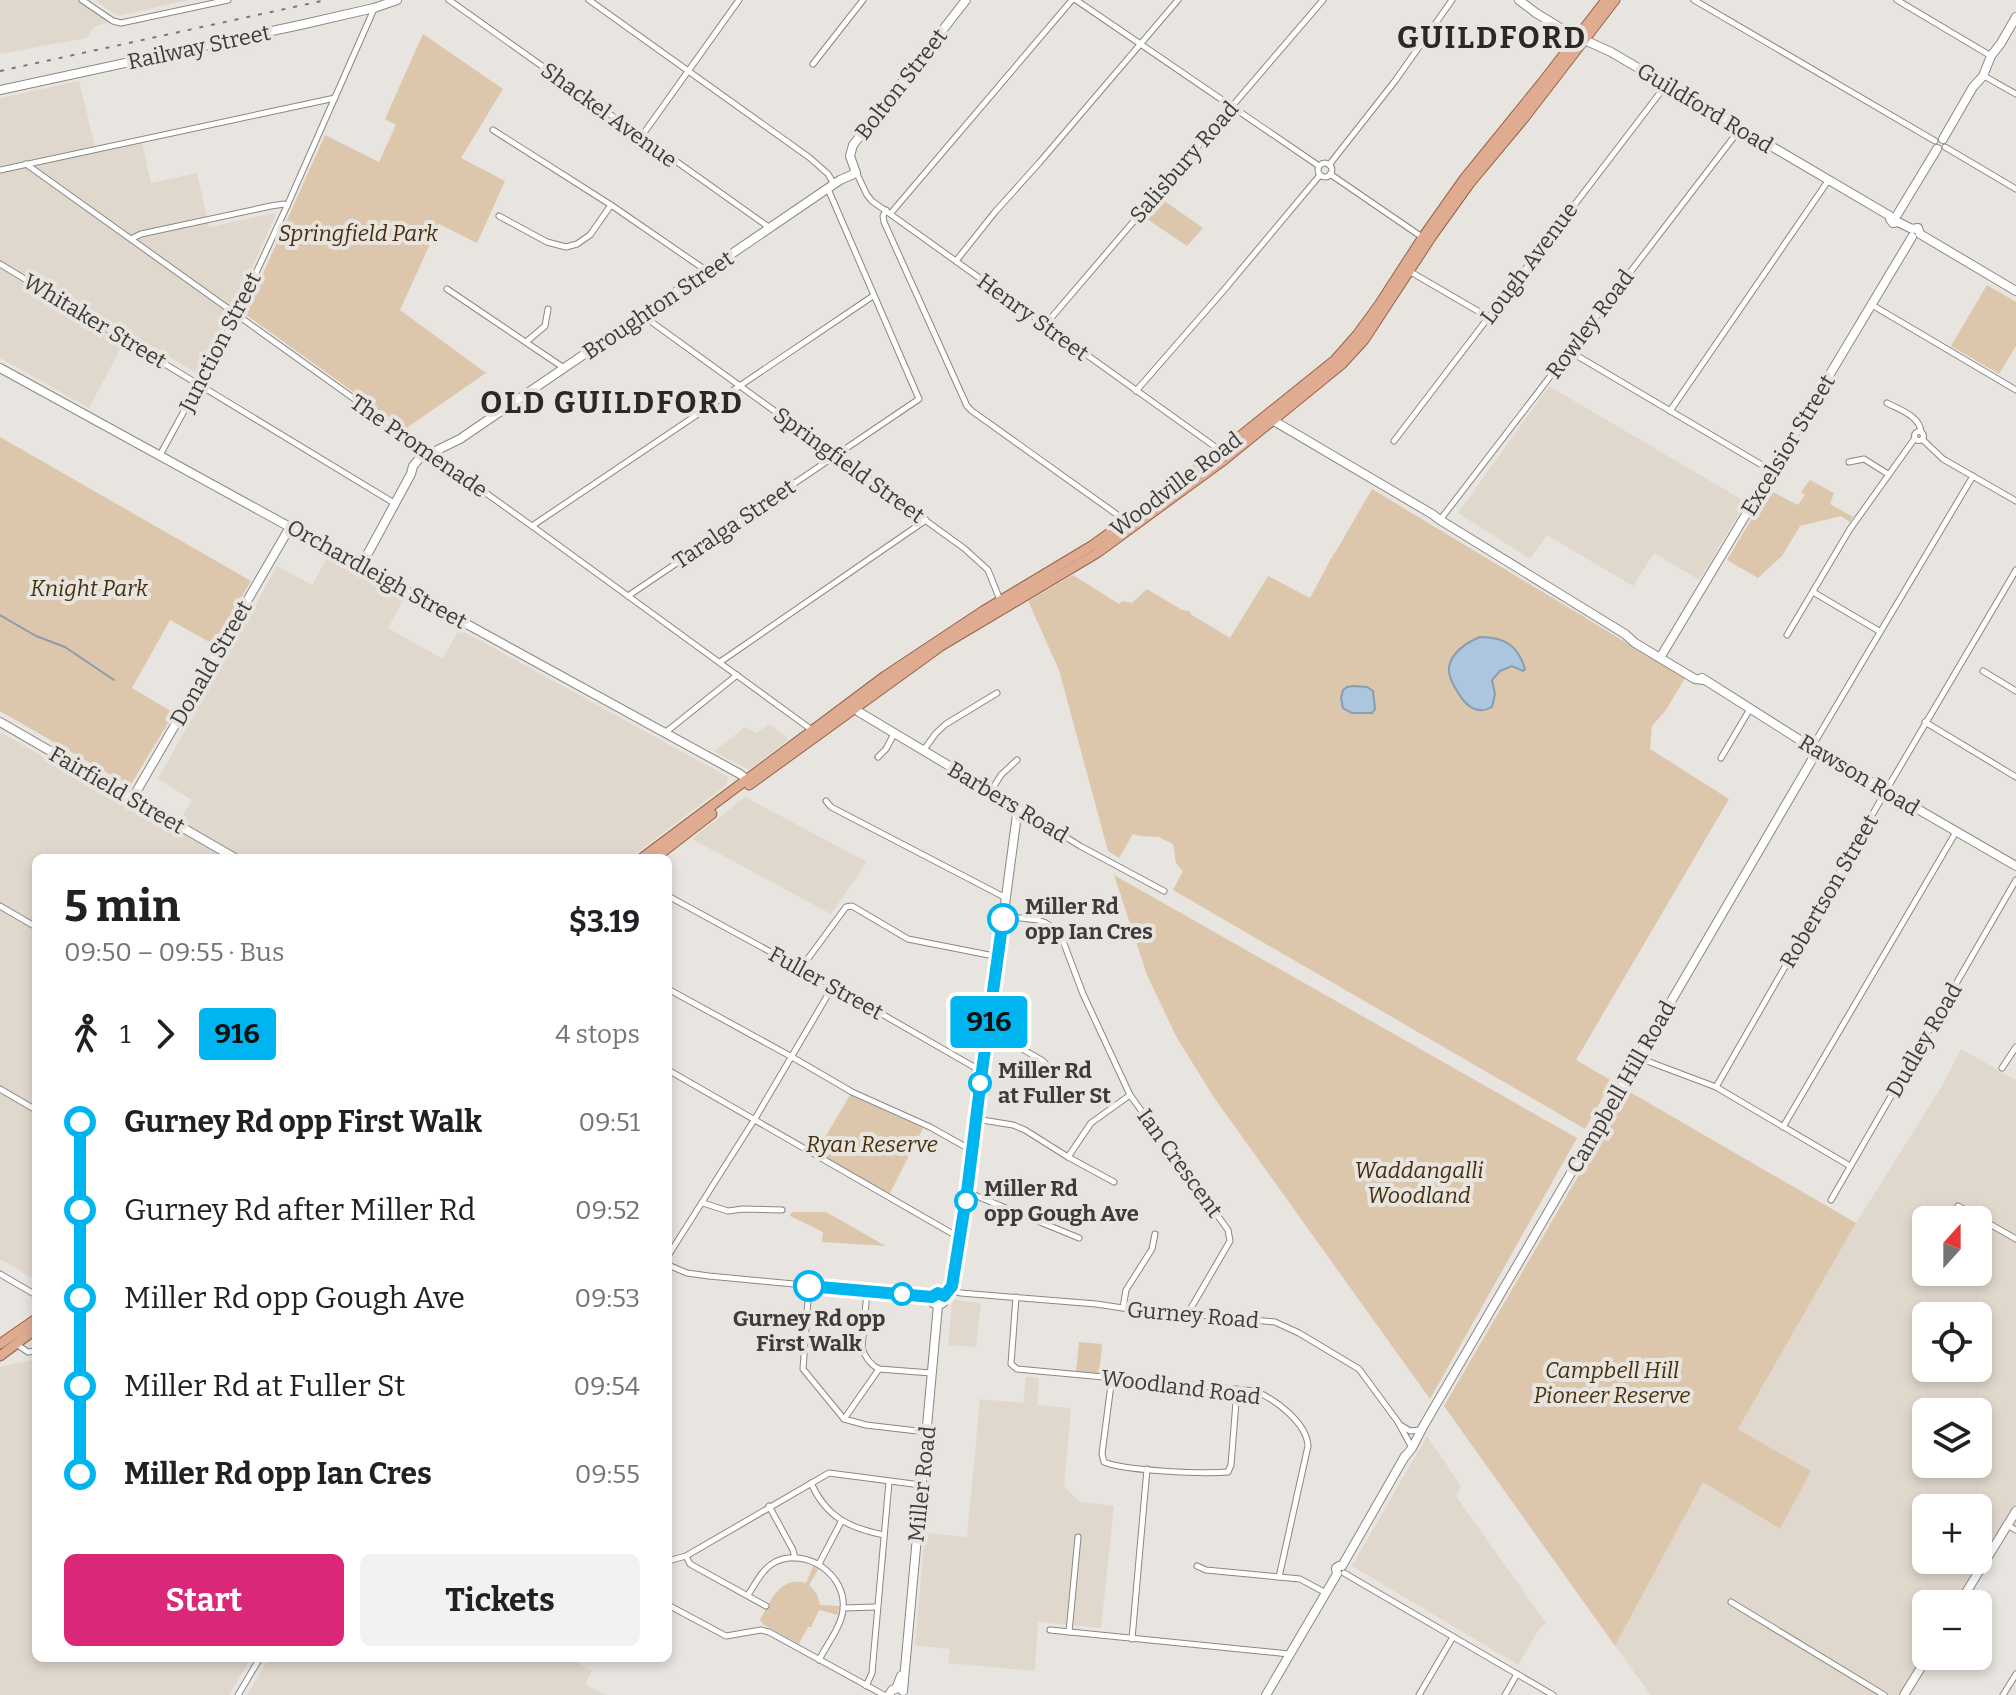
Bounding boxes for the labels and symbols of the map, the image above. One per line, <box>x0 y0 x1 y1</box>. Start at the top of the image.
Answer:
street label: Railway Street <box>125 19 273 75</box>
district label: GUILDFORD <box>1397 20 1587 56</box>
street label: Bolton Street <box>849 23 953 145</box>
street label: Shackel Avenue <box>536 57 682 173</box>
street label: Guildford Road <box>1632 57 1778 159</box>
street label: Salisbury Road <box>1124 96 1244 228</box>
street label: Lough Avenue <box>1474 197 1584 329</box>
park label: Springfield Park <box>278 220 439 247</box>
street label: Broughton Street <box>578 245 738 365</box>
street label: Rowley Road <box>1540 264 1640 384</box>
street label: Henry Street <box>972 267 1094 367</box>
street label: Whitaker Street <box>19 268 172 374</box>
street label: Junction Street <box>173 268 267 417</box>
street label: Excelsior Street <box>1735 370 1841 520</box>
district label: OLD GUILDFORD <box>480 385 744 421</box>
street label: The Promenade <box>345 389 493 503</box>
street label: Springfield Street <box>768 401 930 529</box>
street label: Woodville Road <box>1105 426 1247 542</box>
street label: Taralga Street <box>668 473 800 575</box>
street label: Orchardleigh Street <box>282 513 472 635</box>
park label: Knight Park <box>30 575 149 602</box>
street label: Donald Street <box>164 596 258 730</box>
street label: Rawson Road <box>1794 728 1924 822</box>
street label: Fairfield Street <box>44 740 190 840</box>
street label: Barbers Road <box>943 755 1073 849</box>
street label: Robertson Street <box>1774 810 1884 972</box>
place label: Miller Rd opp Ian Cres <box>1025 893 1153 945</box>
marker: Miller Rd opp Ian Cres <box>988 904 1018 934</box>
street label: Fuller Street <box>764 940 888 1026</box>
street label: Dudley Road <box>1880 978 1968 1102</box>
line badge: 916 <box>943 996 1035 1048</box>
street label: Campbell Hill Road <box>1561 996 1681 1178</box>
place label: Miller Rd at Fuller St <box>998 1057 1111 1109</box>
marker: Miller Rd at Fuller St <box>969 1072 991 1094</box>
street label: Ian Crescent <box>1132 1103 1229 1223</box>
park label: Ryan Reserve <box>806 1131 938 1158</box>
park label: Waddangalli Woodland <box>1355 1157 1483 1209</box>
place label: Miller Rd opp Gough Ave <box>984 1175 1139 1227</box>
marker: Miller Rd opp Gough Ave <box>955 1190 977 1212</box>
north arrow <box>1912 1206 1992 1286</box>
marker: Gurney Rd opp First Walk <box>794 1271 824 1301</box>
unlabelled marker <box>891 1283 913 1305</box>
street label: Gurney Road <box>1126 1296 1260 1334</box>
place label: Gurney Rd opp First Walk <box>733 1305 885 1357</box>
park label: Campbell Hill Pioneer Reserve <box>1534 1357 1690 1409</box>
street label: Woodland Road <box>1100 1364 1262 1410</box>
street label: Miller Road <box>902 1425 942 1543</box>

